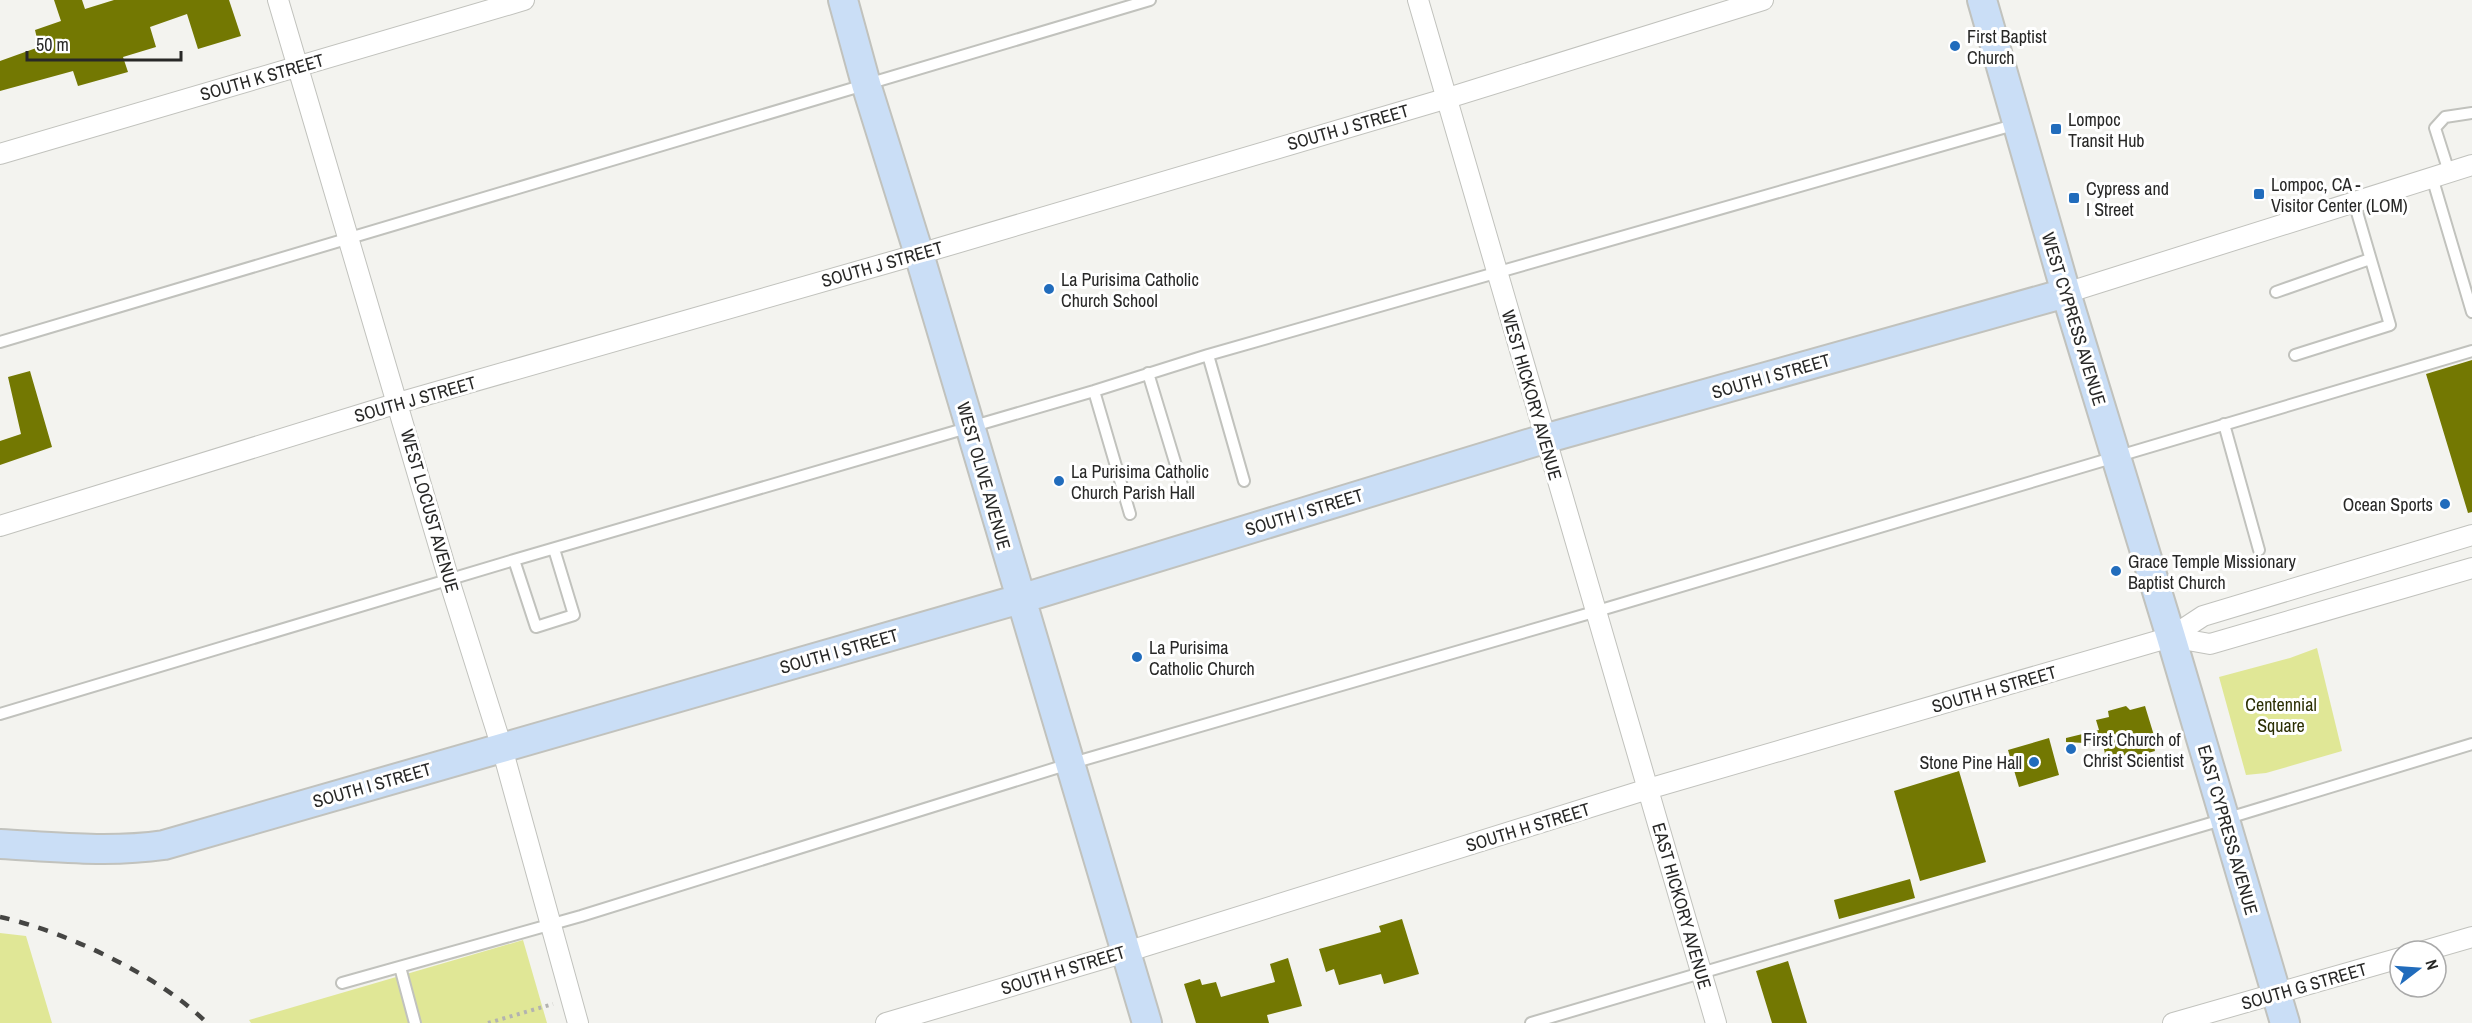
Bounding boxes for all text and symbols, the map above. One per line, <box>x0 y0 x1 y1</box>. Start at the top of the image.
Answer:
scale bar <box>27 24 182 62</box>
place label: First Baptist Church <box>1967 24 2047 70</box>
text: 50 m <box>36 32 69 57</box>
marker: First Baptist Church <box>1948 39 1962 53</box>
street label: SOUTH K STREET <box>197 47 327 107</box>
street label: SOUTH J STREET <box>1284 98 1412 156</box>
place label: Lompoc Transit Hub <box>2068 107 2145 153</box>
marker: Lompoc Transit Hub <box>2049 122 2063 136</box>
place label: Lompoc, CA - Visitor Center (LOM) <box>2271 172 2408 218</box>
place label: Cypress and I Street <box>2086 176 2169 222</box>
marker: Lompoc, CA - Visitor Center (LOM) <box>2252 187 2266 201</box>
marker: Cypress and I Street <box>2067 191 2081 205</box>
street label: WEST CYPRESS AVENUE <box>2036 229 2112 409</box>
street label: SOUTH J STREET <box>818 235 946 293</box>
place label: La Purisima Catholic Church School <box>1061 267 1199 313</box>
marker: La Purisima Catholic Church School <box>1042 282 1056 296</box>
street label: WEST HICKORY AVENUE <box>1496 307 1568 483</box>
street label: SOUTH I STREET <box>1709 347 1833 405</box>
street label: SOUTH J STREET <box>351 370 479 428</box>
street label: WEST OLIVE AVENUE <box>951 399 1017 553</box>
street label: WEST LOCUST AVENUE <box>395 426 465 596</box>
place label: La Purisima Catholic Church Parish Hall <box>1071 459 1209 505</box>
marker: La Purisima Catholic Church Parish Hall <box>1052 474 1066 488</box>
street label: SOUTH I STREET <box>1242 482 1366 542</box>
place label: Ocean Sports <box>2343 492 2433 517</box>
marker: Ocean Sports <box>2438 497 2452 511</box>
place label: Grace Temple Missionary Baptist Church <box>2128 549 2297 595</box>
marker: Grace Temple Missionary Baptist Church <box>2109 564 2123 578</box>
street label: SOUTH I STREET <box>777 622 901 680</box>
place label: La Purisima Catholic Church <box>1149 635 1255 681</box>
marker: La Purisima Catholic Church <box>1130 650 1144 664</box>
street label: SOUTH H STREET <box>1929 659 2059 719</box>
park label: Centennial Square <box>2245 692 2317 738</box>
place label: First Church of Christ Scientist <box>2083 727 2184 773</box>
marker: First Church of Christ Scientist <box>2064 742 2078 756</box>
street label: EAST CYPRESS AVENUE <box>2192 742 2264 918</box>
place label: Stone Pine Hall <box>1919 750 2022 775</box>
marker: Stone Pine Hall <box>2027 755 2041 769</box>
street label: SOUTH I STREET <box>310 756 434 814</box>
street label: SOUTH H STREET <box>1463 796 1593 858</box>
street label: EAST HICKORY AVENUE <box>1646 820 1718 992</box>
street label: SOUTH H STREET <box>998 939 1128 1001</box>
north arrow <box>2388 939 2448 999</box>
street label: SOUTH G STREET <box>2238 956 2370 1016</box>
text: N <box>2420 957 2444 972</box>

